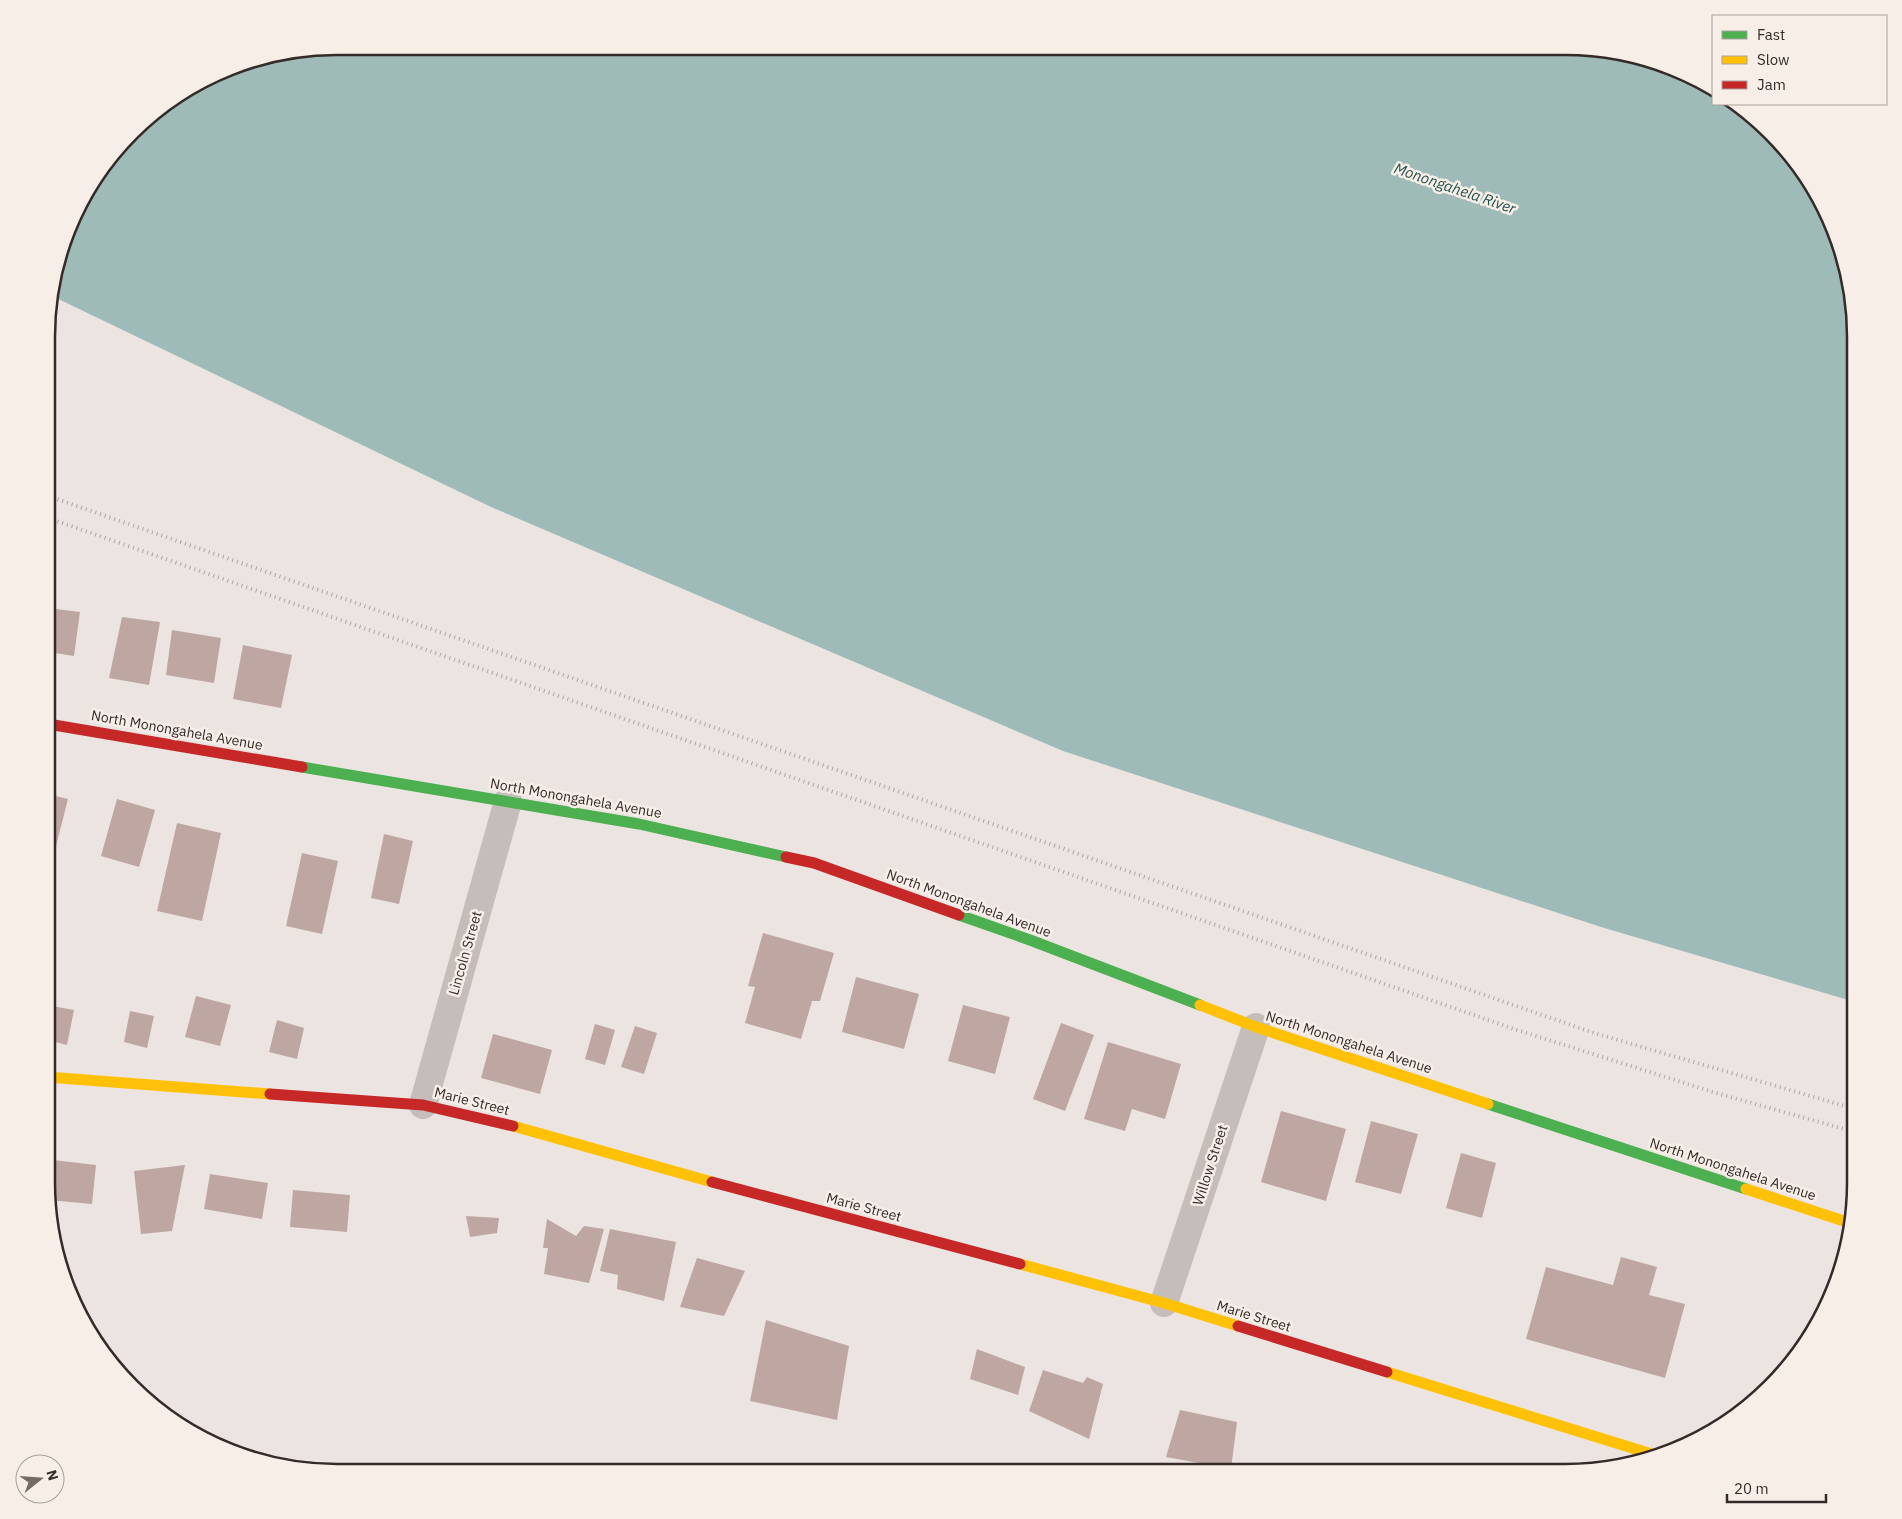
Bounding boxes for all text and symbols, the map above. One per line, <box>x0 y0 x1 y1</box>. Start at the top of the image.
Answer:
legend <box>1712 15 1887 105</box>
text: Fast <box>1757 25 1785 44</box>
text: Slow <box>1757 50 1790 69</box>
text: Jam <box>1757 75 1786 94</box>
water label: Monongahela River <box>1392 158 1519 218</box>
street label: North Monongahela Avenue <box>90 706 264 754</box>
street label: North Monongahela Avenue <box>489 774 663 822</box>
street label: North Monongahela Avenue <box>884 865 1054 941</box>
street label: Lincoln Street <box>444 909 486 997</box>
street label: North Monongahela Avenue <box>1264 1007 1435 1078</box>
street label: Marie Street <box>433 1083 512 1119</box>
street label: Willow Street <box>1189 1122 1232 1208</box>
street label: North Monongahela Avenue <box>1648 1134 1819 1205</box>
street label: Marie Street <box>825 1188 904 1226</box>
street label: Marie Street <box>1215 1296 1293 1336</box>
north arrow <box>15 1454 65 1504</box>
text: N <box>42 1468 63 1483</box>
scale bar <box>1727 1472 1826 1504</box>
text: 20 m <box>1734 1479 1769 1498</box>

